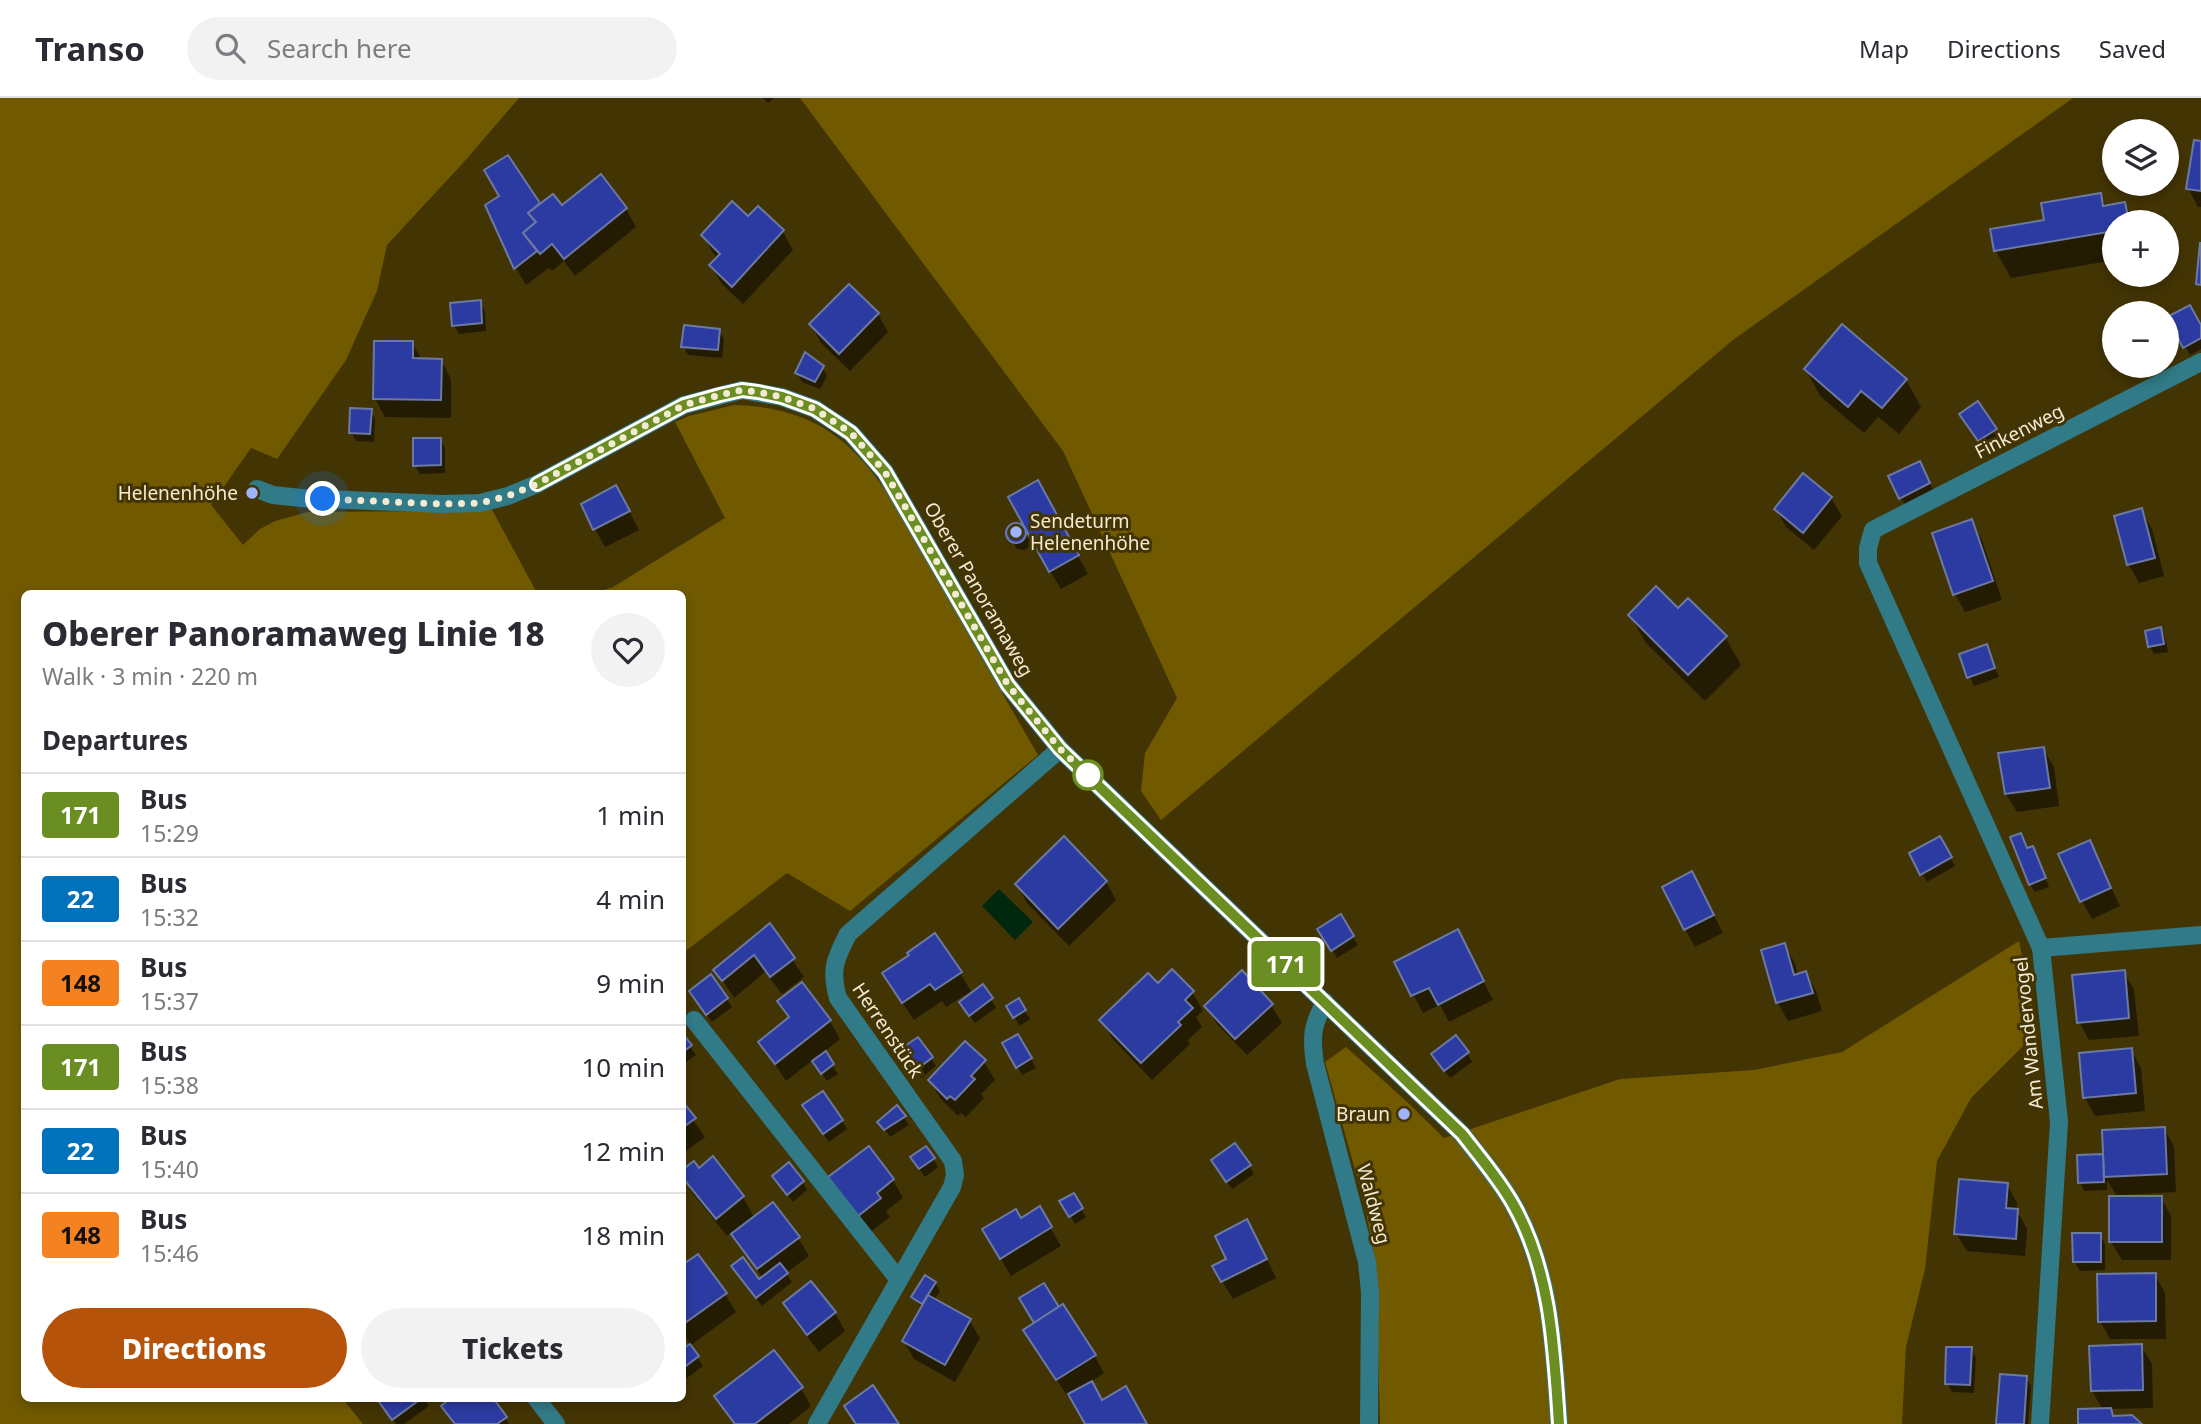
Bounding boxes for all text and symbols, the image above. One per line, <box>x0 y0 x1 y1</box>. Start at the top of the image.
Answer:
search box <box>187 17 677 80</box>
text: Transo <box>35 26 145 71</box>
icon: search <box>211 29 249 67</box>
text: Search here <box>267 30 412 66</box>
text: Map <box>1859 32 1909 65</box>
text: Directions <box>1947 32 2061 65</box>
text: Saved <box>2099 32 2166 65</box>
map controls <box>2102 119 2179 378</box>
button: layers <box>2102 119 2179 196</box>
button: + <box>2102 210 2179 287</box>
button: − <box>2102 301 2179 378</box>
street label: Finkenweg <box>1970 398 2068 464</box>
place label: Helenenhöhe <box>118 480 238 506</box>
your location <box>305 481 340 516</box>
marker: Helenenhöhe <box>244 485 260 501</box>
street label: Oberer Panoramaweg <box>918 497 1040 681</box>
place label: Sendeturm Helenenhöhe <box>1030 508 1150 556</box>
marker: Sendeturm Helenenhöhe <box>1008 524 1024 540</box>
text: Oberer Panoramaweg Linie 18 <box>42 611 544 656</box>
button: heart <box>591 613 665 687</box>
text: Walk · 3 min · 220 m <box>42 660 258 692</box>
text: Departures <box>42 722 188 758</box>
unlabelled marker <box>1073 760 1103 790</box>
text: Bus <box>140 781 187 817</box>
text: 1 min <box>596 797 665 833</box>
text: 171 <box>60 798 101 831</box>
text: 15:29 <box>140 817 199 849</box>
text: Bus <box>140 865 187 901</box>
text: 4 min <box>596 881 665 917</box>
text: 22 <box>67 882 94 915</box>
text: 15:32 <box>140 901 199 933</box>
line badge: 171 <box>1246 941 1326 987</box>
text: 171 <box>1265 947 1307 980</box>
text: Bus <box>140 949 187 985</box>
street label: Am Wandervogel <box>2007 955 2049 1111</box>
text: 9 min <box>596 965 665 1001</box>
text: 148 <box>60 966 101 999</box>
street label: Herrenstück <box>847 977 929 1083</box>
text: 15:37 <box>140 985 199 1017</box>
text: Bus <box>140 1033 187 1069</box>
text: 10 min <box>581 1049 665 1085</box>
text: 171 <box>60 1050 101 1083</box>
text: 15:38 <box>140 1069 199 1101</box>
place label: Braun <box>1336 1101 1390 1127</box>
marker: Braun <box>1396 1106 1412 1122</box>
text: Bus <box>140 1117 187 1153</box>
text: 12 min <box>581 1133 665 1169</box>
text: 22 <box>67 1134 94 1167</box>
text: 15:40 <box>140 1153 199 1185</box>
street label: Waldweg <box>1351 1161 1397 1247</box>
text: Bus <box>140 1201 187 1237</box>
text: 18 min <box>581 1217 665 1253</box>
text: 148 <box>60 1218 101 1251</box>
text: 15:46 <box>140 1237 199 1269</box>
button: Directions <box>42 1308 347 1388</box>
button: Tickets <box>361 1308 665 1388</box>

